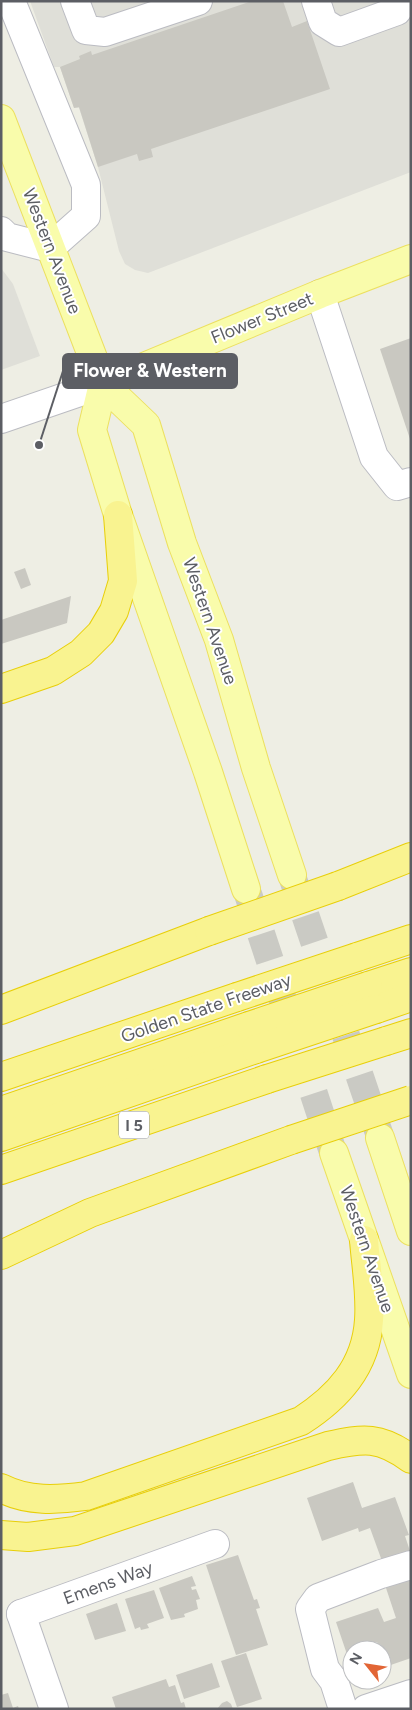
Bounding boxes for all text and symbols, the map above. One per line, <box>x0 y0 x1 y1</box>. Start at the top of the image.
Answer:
street label: Western Avenue <box>18 185 86 317</box>
street label: Flower Street <box>208 287 317 349</box>
callout: Flower & Western <box>63 354 237 388</box>
text: Flower & Western <box>73 359 227 382</box>
street label: Western Avenue <box>178 555 242 688</box>
street label: Golden State Freeway <box>118 968 294 1047</box>
road number: I 5 <box>119 1112 149 1138</box>
street label: Western Avenue <box>335 1183 399 1316</box>
street label: Emens Way <box>60 1556 156 1609</box>
north arrow <box>342 1640 392 1690</box>
text: N <box>346 1650 366 1668</box>

